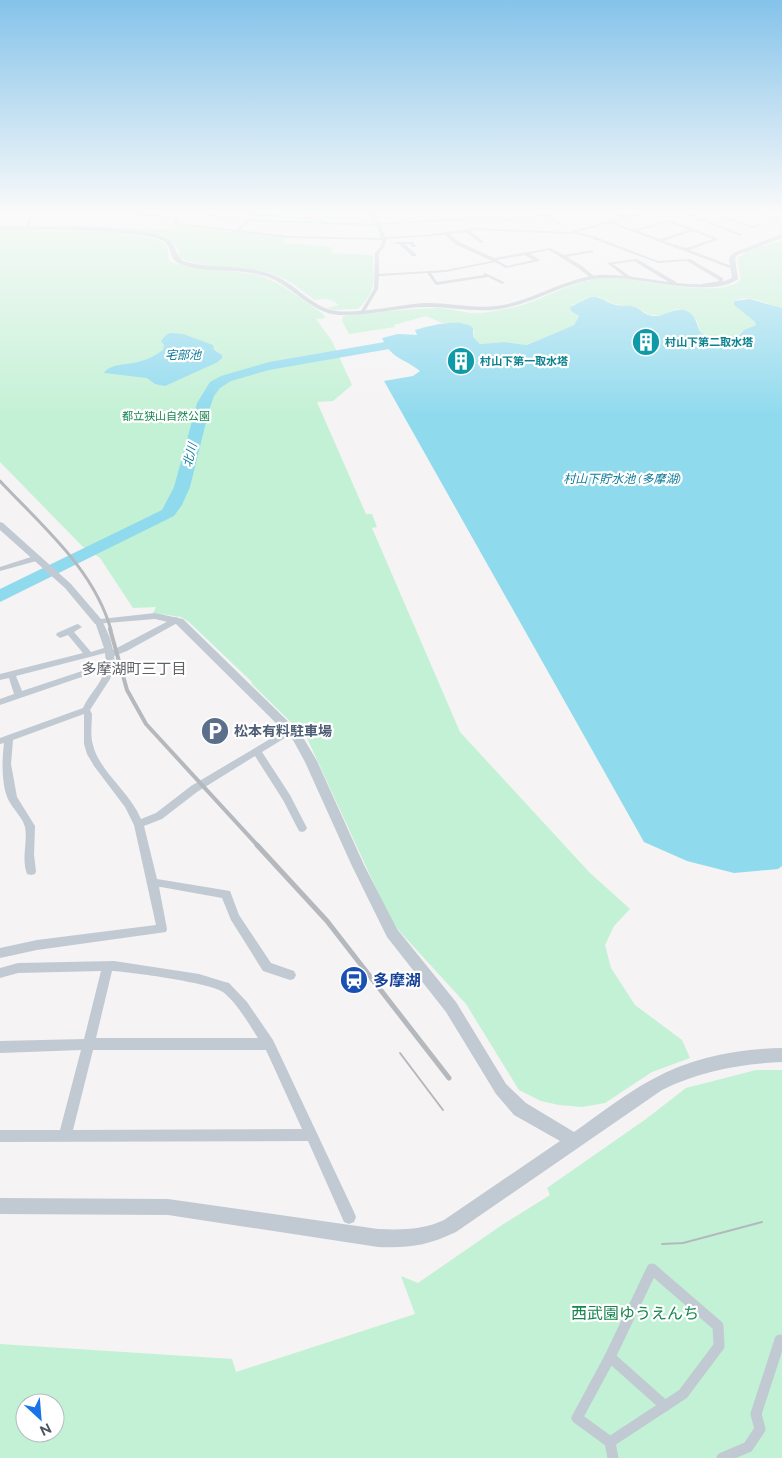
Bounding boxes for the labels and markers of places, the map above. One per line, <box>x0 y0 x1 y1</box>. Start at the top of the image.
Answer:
building icon: 村山下第二取水塔 <box>631 327 661 357</box>
place label: 村山下第二取水塔 <box>665 336 753 349</box>
building icon: 村山下第一取水塔 <box>446 346 476 376</box>
place label: 村山下第一取水塔 <box>480 355 568 368</box>
parking icon: 松本有料駐車場 <box>200 716 230 746</box>
place label: 松本有料駐車場 <box>234 723 332 739</box>
station icon: 多摩湖 <box>339 965 369 995</box>
place label: 多摩湖 <box>373 971 421 990</box>

